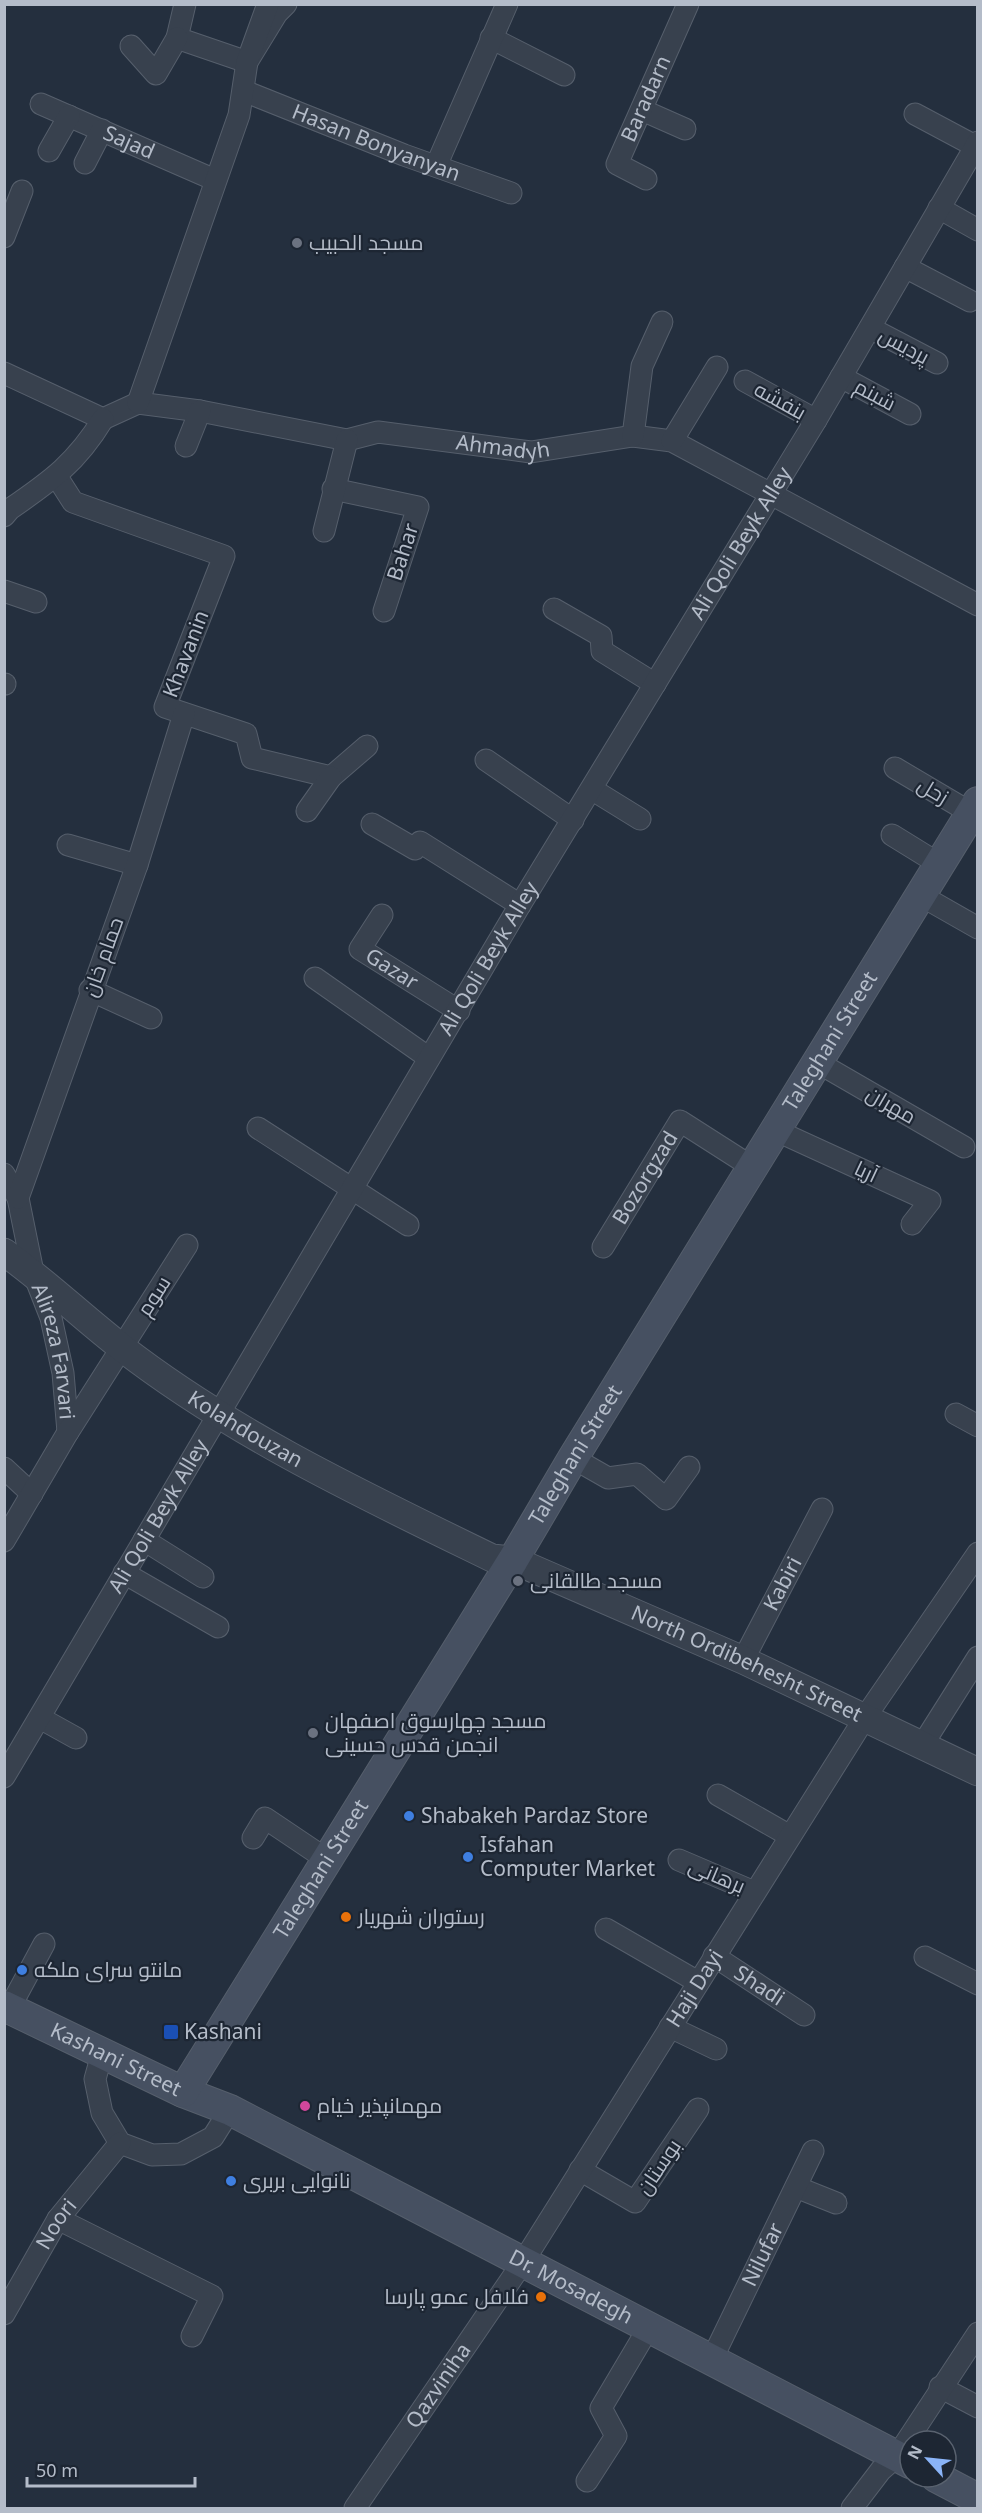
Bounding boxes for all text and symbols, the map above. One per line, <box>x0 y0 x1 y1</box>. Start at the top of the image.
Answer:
street label: Baradarn <box>614 51 676 146</box>
street label: Hasan Bonyanyan <box>288 97 464 187</box>
street label: Sajad <box>99 118 159 165</box>
place label: مسجد الحبیب <box>309 228 424 256</box>
marker: مسجد الحبیب <box>290 236 304 250</box>
street label: پردیس <box>874 320 935 371</box>
street label: شبنم <box>849 372 901 418</box>
street label: بنفشه <box>749 374 812 426</box>
street label: Ahmadyh <box>454 427 552 466</box>
street label: Ali Qoli Beyk Alley <box>683 461 797 624</box>
street label: Bahar <box>380 519 425 584</box>
street label: Khavanin <box>156 606 215 701</box>
street label: زحل <box>913 770 954 810</box>
street label: Ali Qoli Beyk Alley <box>431 876 544 1040</box>
street label: حمام خان <box>75 913 130 1001</box>
street label: Gazar <box>361 941 424 995</box>
street label: Taleghani Street <box>776 965 883 1116</box>
street label: مهران <box>861 1079 922 1130</box>
street label: Bozorgzad <box>605 1125 684 1229</box>
street label: آریا <box>850 1154 883 1189</box>
street label: سوم <box>130 1270 177 1322</box>
street label: Alireza Farvari <box>26 1279 82 1421</box>
street label: Taleghani Street <box>522 1379 628 1530</box>
street label: Kolahdouzan <box>183 1384 308 1473</box>
street label: Ali Qoli Beyk Alley <box>101 1433 214 1598</box>
street label: Kabiri <box>756 1551 808 1615</box>
place label: مسجد طالقانی <box>530 1566 662 1594</box>
marker: مسجد طالقانی <box>511 1574 525 1588</box>
street label: North Ordibehesht Street <box>627 1598 867 1728</box>
place label: مسجد چهارسوق اصفهان انجمن قدس حسینی <box>325 1706 547 1758</box>
marker: مسجد چهارسوق اصفهان انجمن قدس حسینی <box>306 1726 320 1740</box>
street label: Taleghani Street <box>266 1793 374 1944</box>
place label: Shabakeh Pardaz Store <box>421 1801 648 1829</box>
marker: Shabakeh Pardaz Store <box>402 1809 416 1823</box>
place label: Isfahan Computer Market <box>480 1830 656 1882</box>
marker: Isfahan Computer Market <box>461 1850 475 1864</box>
street label: برهانی <box>685 1851 750 1899</box>
place label: رستوران شهریار <box>357 1902 485 1930</box>
marker: رستوران شهریار <box>339 1910 353 1924</box>
street label: Haji Dayi <box>659 1944 729 2032</box>
place label: مانتو سرای ملکه <box>34 1955 182 1983</box>
street label: Shadi <box>729 1958 790 2011</box>
marker: مانتو سرای ملکه <box>15 1963 29 1977</box>
street label: Kashani Street <box>46 2015 187 2102</box>
place label: Kashani <box>184 2017 262 2045</box>
marker: Kashani <box>162 2023 180 2041</box>
place label: مهمانپذیر خیام <box>317 2091 442 2120</box>
marker: مهمانپذیر خیام <box>298 2099 312 2113</box>
street label: بوستان <box>629 2133 687 2200</box>
place label: نانوایی بربری <box>243 2166 350 2194</box>
marker: نانوایی بربری <box>224 2174 238 2188</box>
street label: Noori <box>29 2192 82 2254</box>
street label: Nilufar <box>734 2217 789 2291</box>
street label: Dr. Mosadegh <box>505 2242 638 2330</box>
place label: فلافل عمو پارسا <box>384 2282 529 2311</box>
marker: فلافل عمو پارسا <box>534 2290 548 2304</box>
street label: Qazviniha <box>399 2337 477 2433</box>
north arrow <box>898 2429 958 2489</box>
text: N <box>902 2441 927 2463</box>
scale bar <box>27 2450 195 2488</box>
text: 50 m <box>36 2458 78 2482</box>

